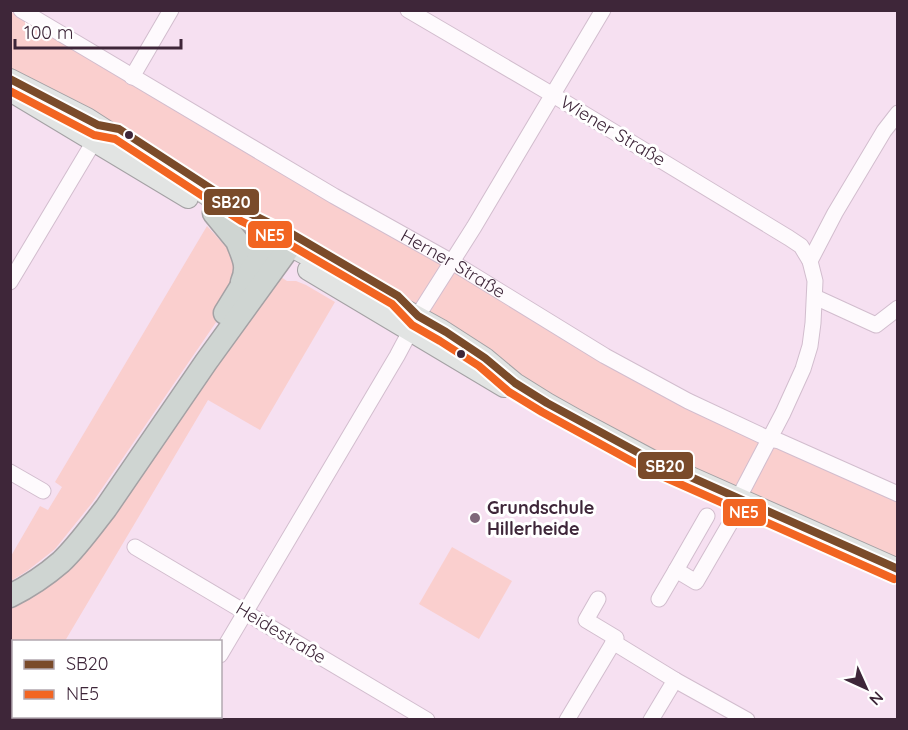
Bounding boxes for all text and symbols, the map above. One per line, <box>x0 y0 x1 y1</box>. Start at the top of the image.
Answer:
scale bar <box>15 12 182 50</box>
text: 100 m <box>24 21 73 44</box>
street label: Wiener Straße <box>556 90 670 171</box>
unlabelled marker <box>123 129 135 141</box>
line badge: SB20 <box>203 188 260 216</box>
text: SB20 <box>212 192 251 212</box>
line badge: NE5 <box>247 220 293 249</box>
street label: Herner Straße <box>397 224 510 303</box>
text: NE5 <box>255 225 285 245</box>
unlabelled marker <box>455 348 467 360</box>
line badge: SB20 <box>637 451 694 480</box>
text: SB20 <box>646 456 685 476</box>
place label: Grundschule Hillerheide <box>487 496 594 540</box>
line badge: NE5 <box>722 498 767 527</box>
text: NE5 <box>729 502 759 522</box>
marker: Grundschule Hillerheide <box>468 511 482 525</box>
street label: Heidestraße <box>232 597 331 669</box>
legend <box>12 640 222 718</box>
text: SB20 <box>66 652 109 675</box>
north arrow <box>836 658 896 718</box>
text: NE5 <box>66 682 99 705</box>
text: N <box>865 687 888 710</box>

